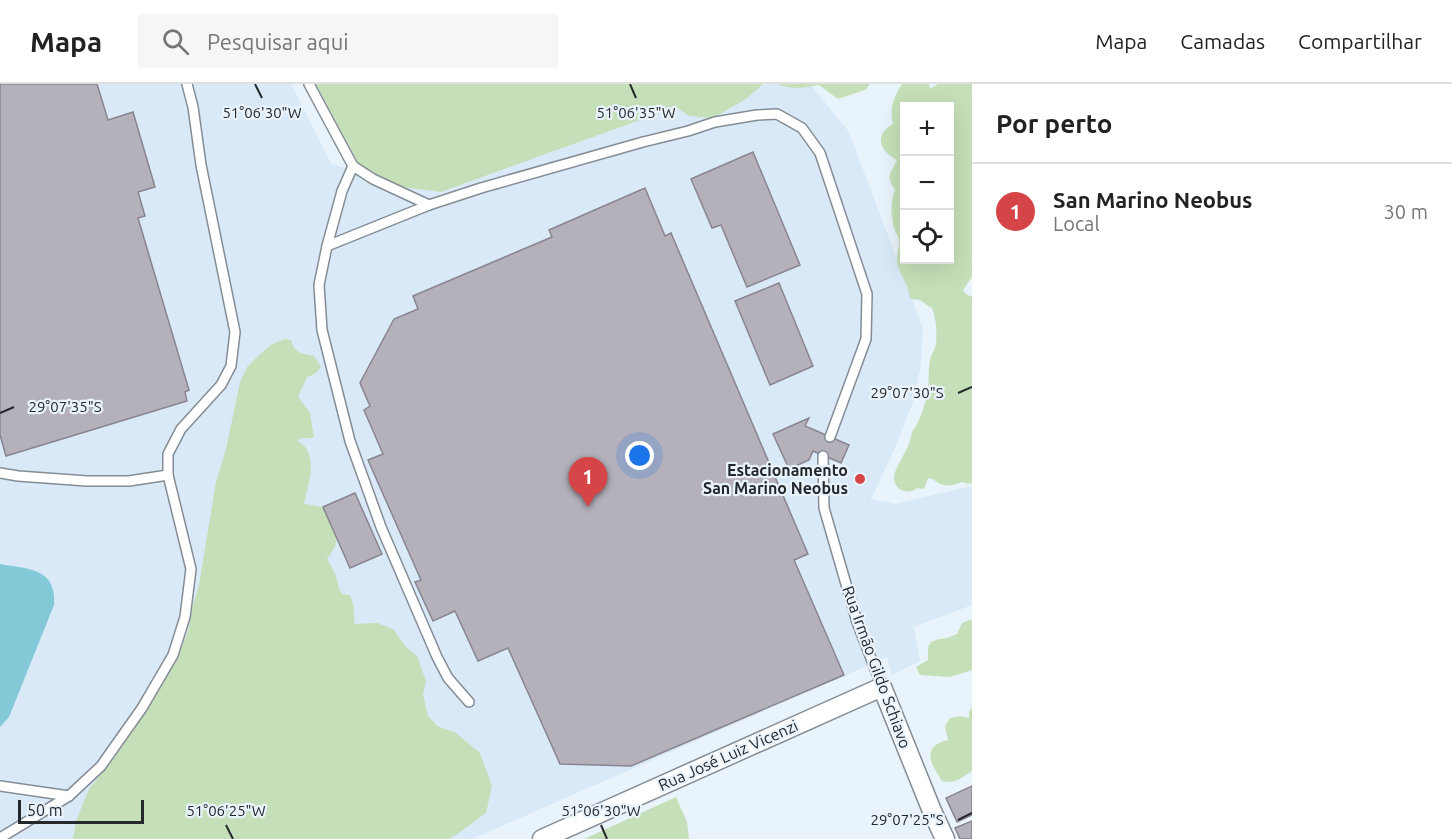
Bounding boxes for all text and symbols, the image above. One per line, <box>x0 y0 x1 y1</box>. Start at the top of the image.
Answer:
search box <box>138 14 558 68</box>
icon: search <box>159 25 192 58</box>
text: Mapa <box>30 26 102 57</box>
text: Pesquisar aqui <box>207 29 349 54</box>
text: Mapa <box>1095 29 1147 53</box>
text: Camadas <box>1180 29 1265 53</box>
text: Compartilhar <box>1298 29 1422 53</box>
map controls <box>900 102 954 264</box>
button: + <box>900 102 954 156</box>
text: 51°06'30"W <box>222 104 302 121</box>
text: 51°06'35"W <box>596 104 676 121</box>
text: Por perto <box>996 109 1112 138</box>
button: − <box>900 156 954 210</box>
text: San Marino Neobus <box>1053 187 1253 212</box>
text: 1 <box>1010 200 1021 223</box>
text: 30 m <box>1384 200 1428 223</box>
button: locate <box>900 210 954 264</box>
text: Local <box>1053 212 1100 235</box>
text: 29°07'30"S <box>870 384 944 401</box>
text: 29°07'35"S <box>28 398 102 415</box>
your location <box>625 441 654 470</box>
pin: 1 <box>568 458 608 507</box>
place label: Estacionamento San Marino Neobus <box>703 461 848 497</box>
marker: Estacionamento San Marino Neobus <box>853 472 867 486</box>
street label: Rua Irmão Gildo Schiavo <box>839 583 915 751</box>
street label: Rua José Luiz Vicenzi <box>655 716 801 794</box>
scale bar <box>18 797 144 824</box>
text: 50 m <box>27 801 63 819</box>
text: 51°06'25"W <box>186 802 266 819</box>
text: 51°06'30"W <box>561 802 641 819</box>
text: 29°07'25"S <box>870 811 944 828</box>

